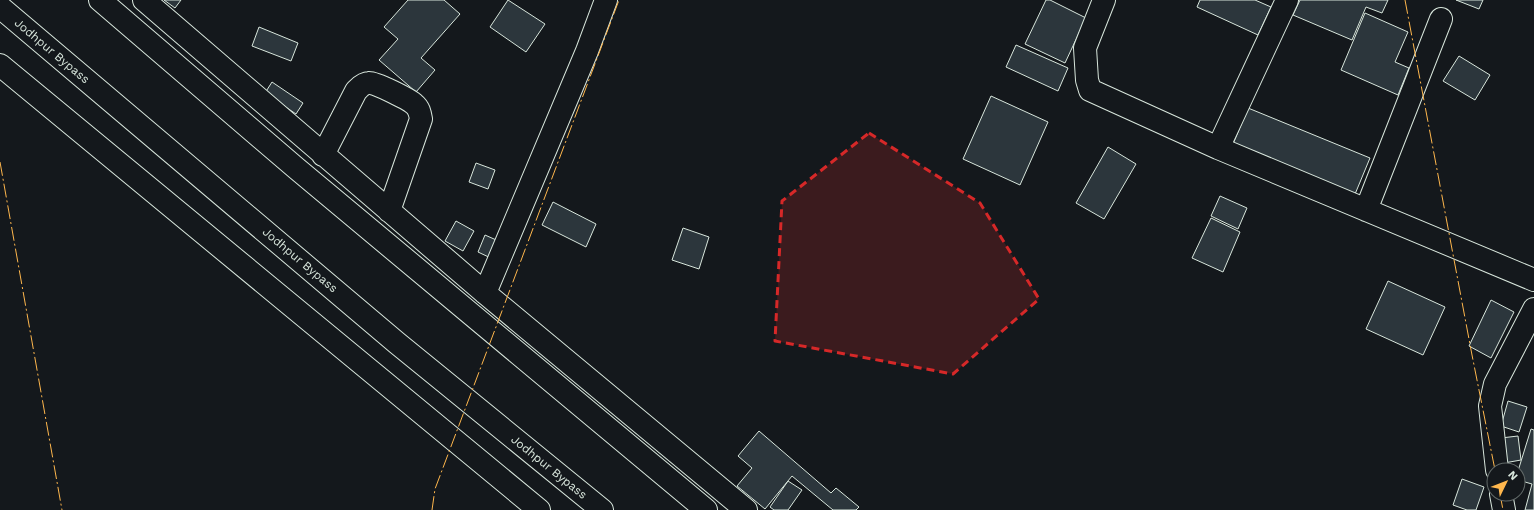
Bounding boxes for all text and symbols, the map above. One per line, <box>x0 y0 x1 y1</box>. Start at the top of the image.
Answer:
street label: Jodhpur Bypass <box>12 16 92 86</box>
street label: Jodhpur Bypass <box>260 225 340 295</box>
street label: Jodhpur Bypass <box>508 432 590 502</box>
north arrow <box>1486 462 1526 502</box>
text: N <box>1505 468 1520 483</box>

